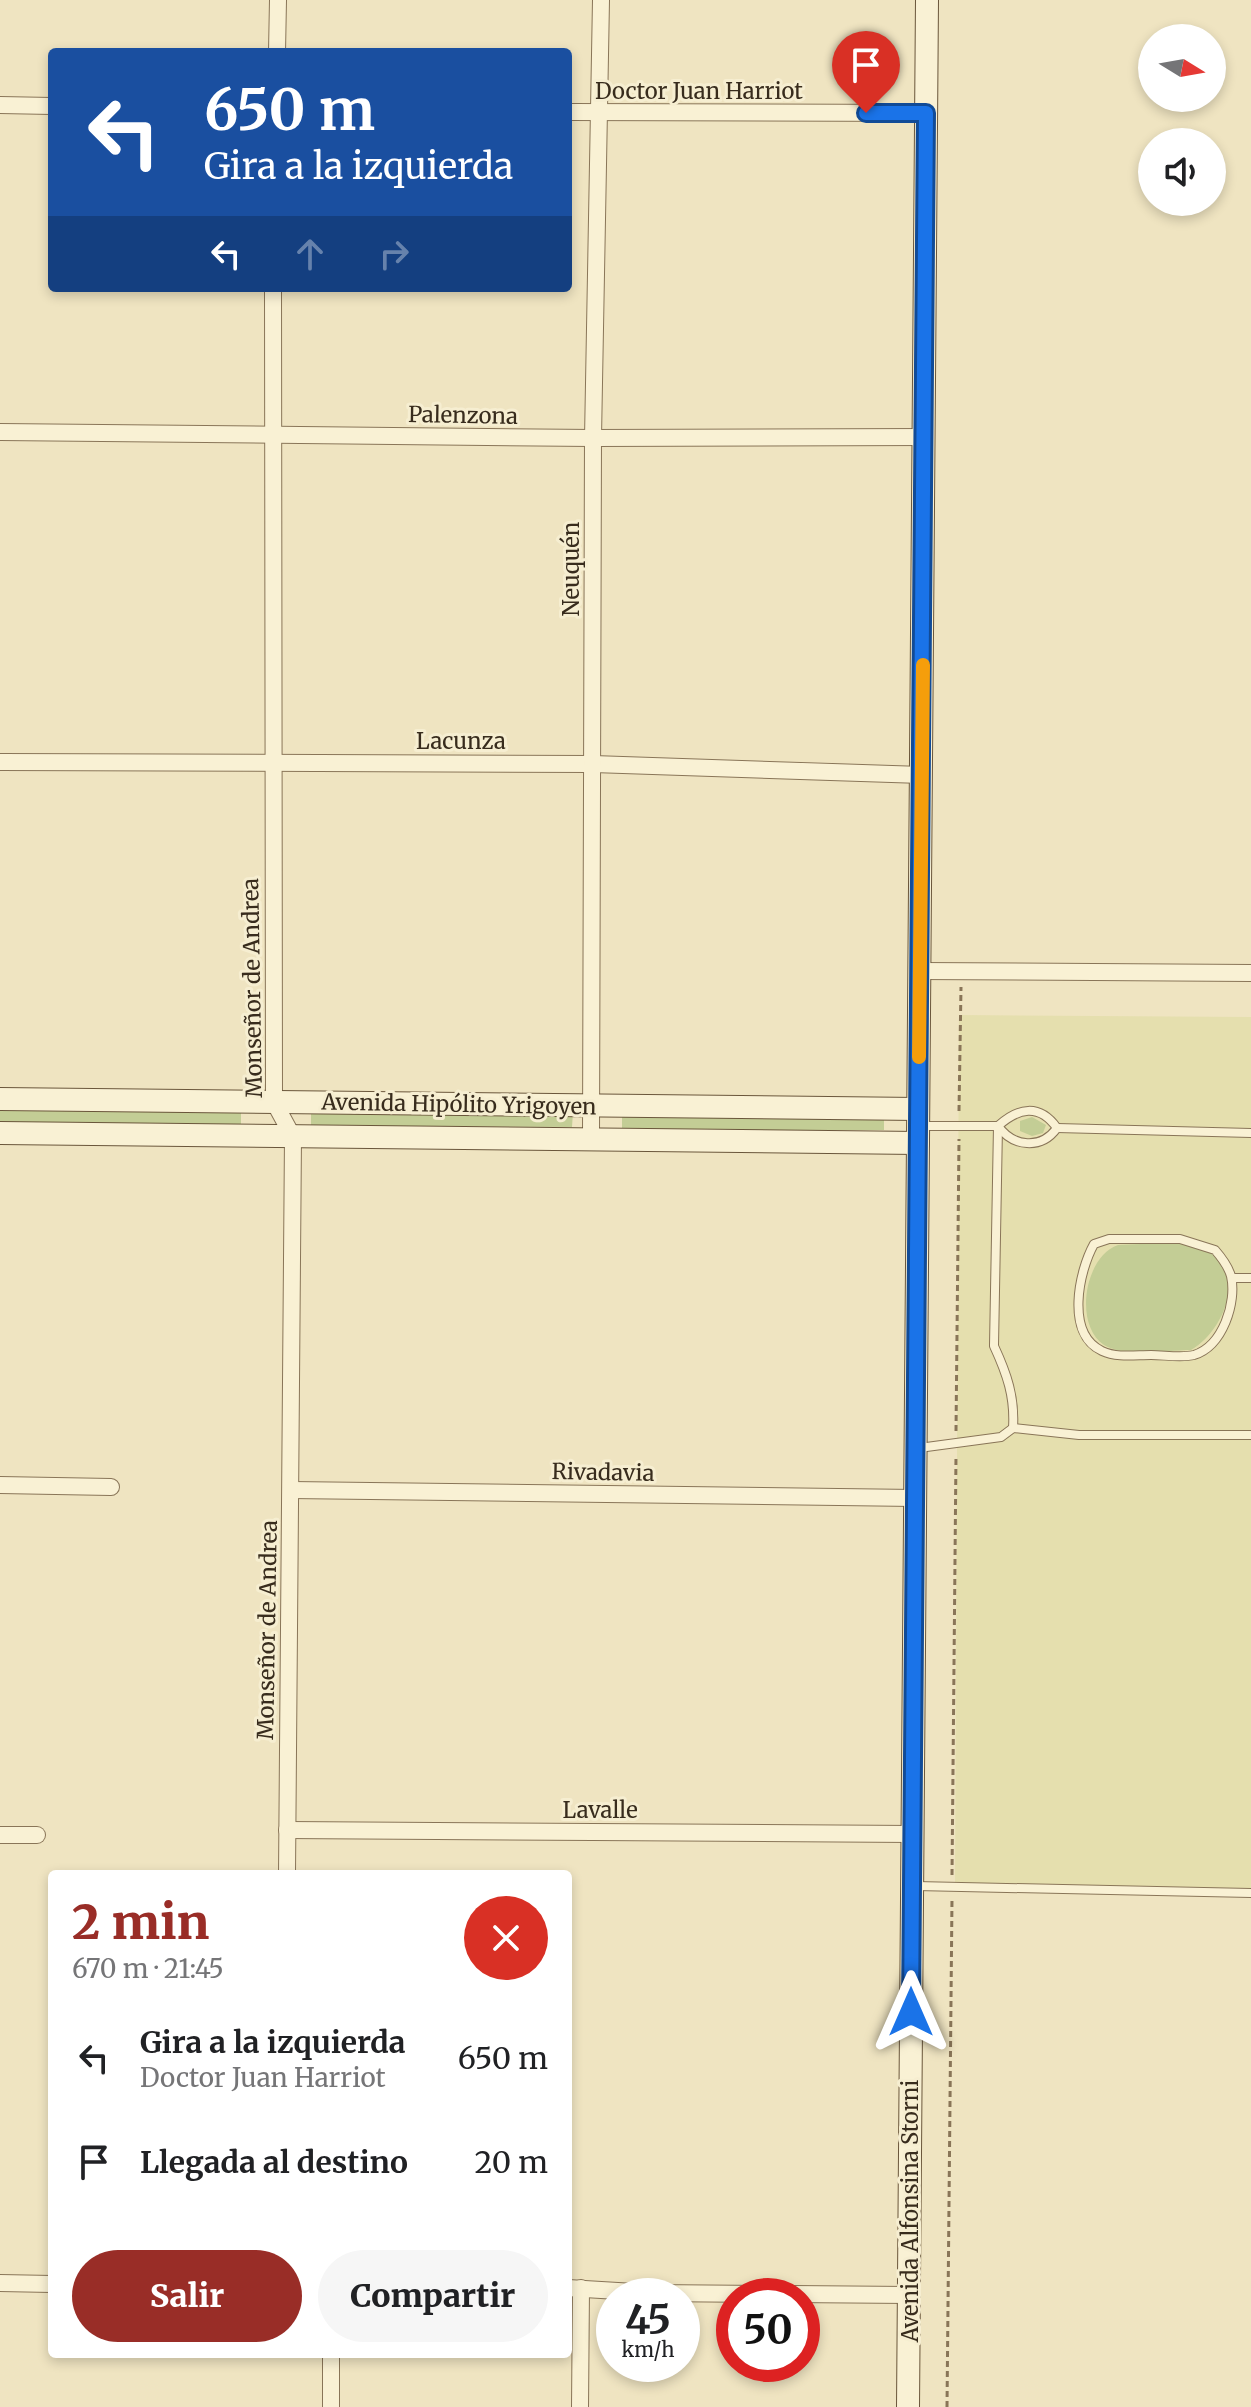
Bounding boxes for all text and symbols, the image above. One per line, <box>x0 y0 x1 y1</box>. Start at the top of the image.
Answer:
north arrow <box>1138 24 1226 112</box>
map controls <box>1138 24 1226 216</box>
pin <box>832 31 900 113</box>
icon: arrive <box>844 43 888 87</box>
text: 650 m <box>204 75 375 145</box>
street label: Doctor Juan Harriot <box>595 77 803 105</box>
icon: left <box>72 80 176 184</box>
button: sound <box>1138 128 1226 216</box>
text: Gira a la izquierda <box>204 144 513 189</box>
icon: left <box>204 232 248 276</box>
icon: ahead <box>288 232 332 276</box>
icon: right <box>372 232 416 276</box>
street label: Palenzona <box>408 400 518 430</box>
street label: Neuquén <box>557 521 585 616</box>
street label: Lacunza <box>416 727 506 755</box>
street label: Monseñor de Andrea <box>236 878 268 1098</box>
street label: Avenida Hipólito Yrigoyen <box>320 1088 597 1120</box>
street label: Rivadavia <box>551 1457 655 1487</box>
street label: Monseñor de Andrea <box>251 1520 283 1740</box>
street label: Lavalle <box>562 1796 638 1824</box>
text: 2 min <box>72 1892 209 1952</box>
button: close <box>464 1896 548 1980</box>
text: 670 m · 21:45 <box>72 1952 224 1985</box>
position arrow <box>869 1970 953 2054</box>
text: Gira a la izquierda <box>140 2023 406 2061</box>
icon: left <box>72 2036 116 2080</box>
text: 650 m <box>458 2039 548 2077</box>
text: Doctor Juan Harriot <box>140 2061 386 2094</box>
street label: Avenida Alfonsina Storni <box>896 2080 924 2343</box>
icon: arrive <box>72 2140 116 2184</box>
text: Llegada al destino <box>140 2143 408 2181</box>
text: 20 m <box>475 2143 548 2181</box>
button: Salir <box>72 2250 302 2342</box>
button: Compartir <box>318 2250 548 2342</box>
speed limit sign: 50 <box>716 2278 820 2382</box>
text: 45 <box>625 2295 671 2345</box>
text: km/h <box>622 2337 674 2362</box>

